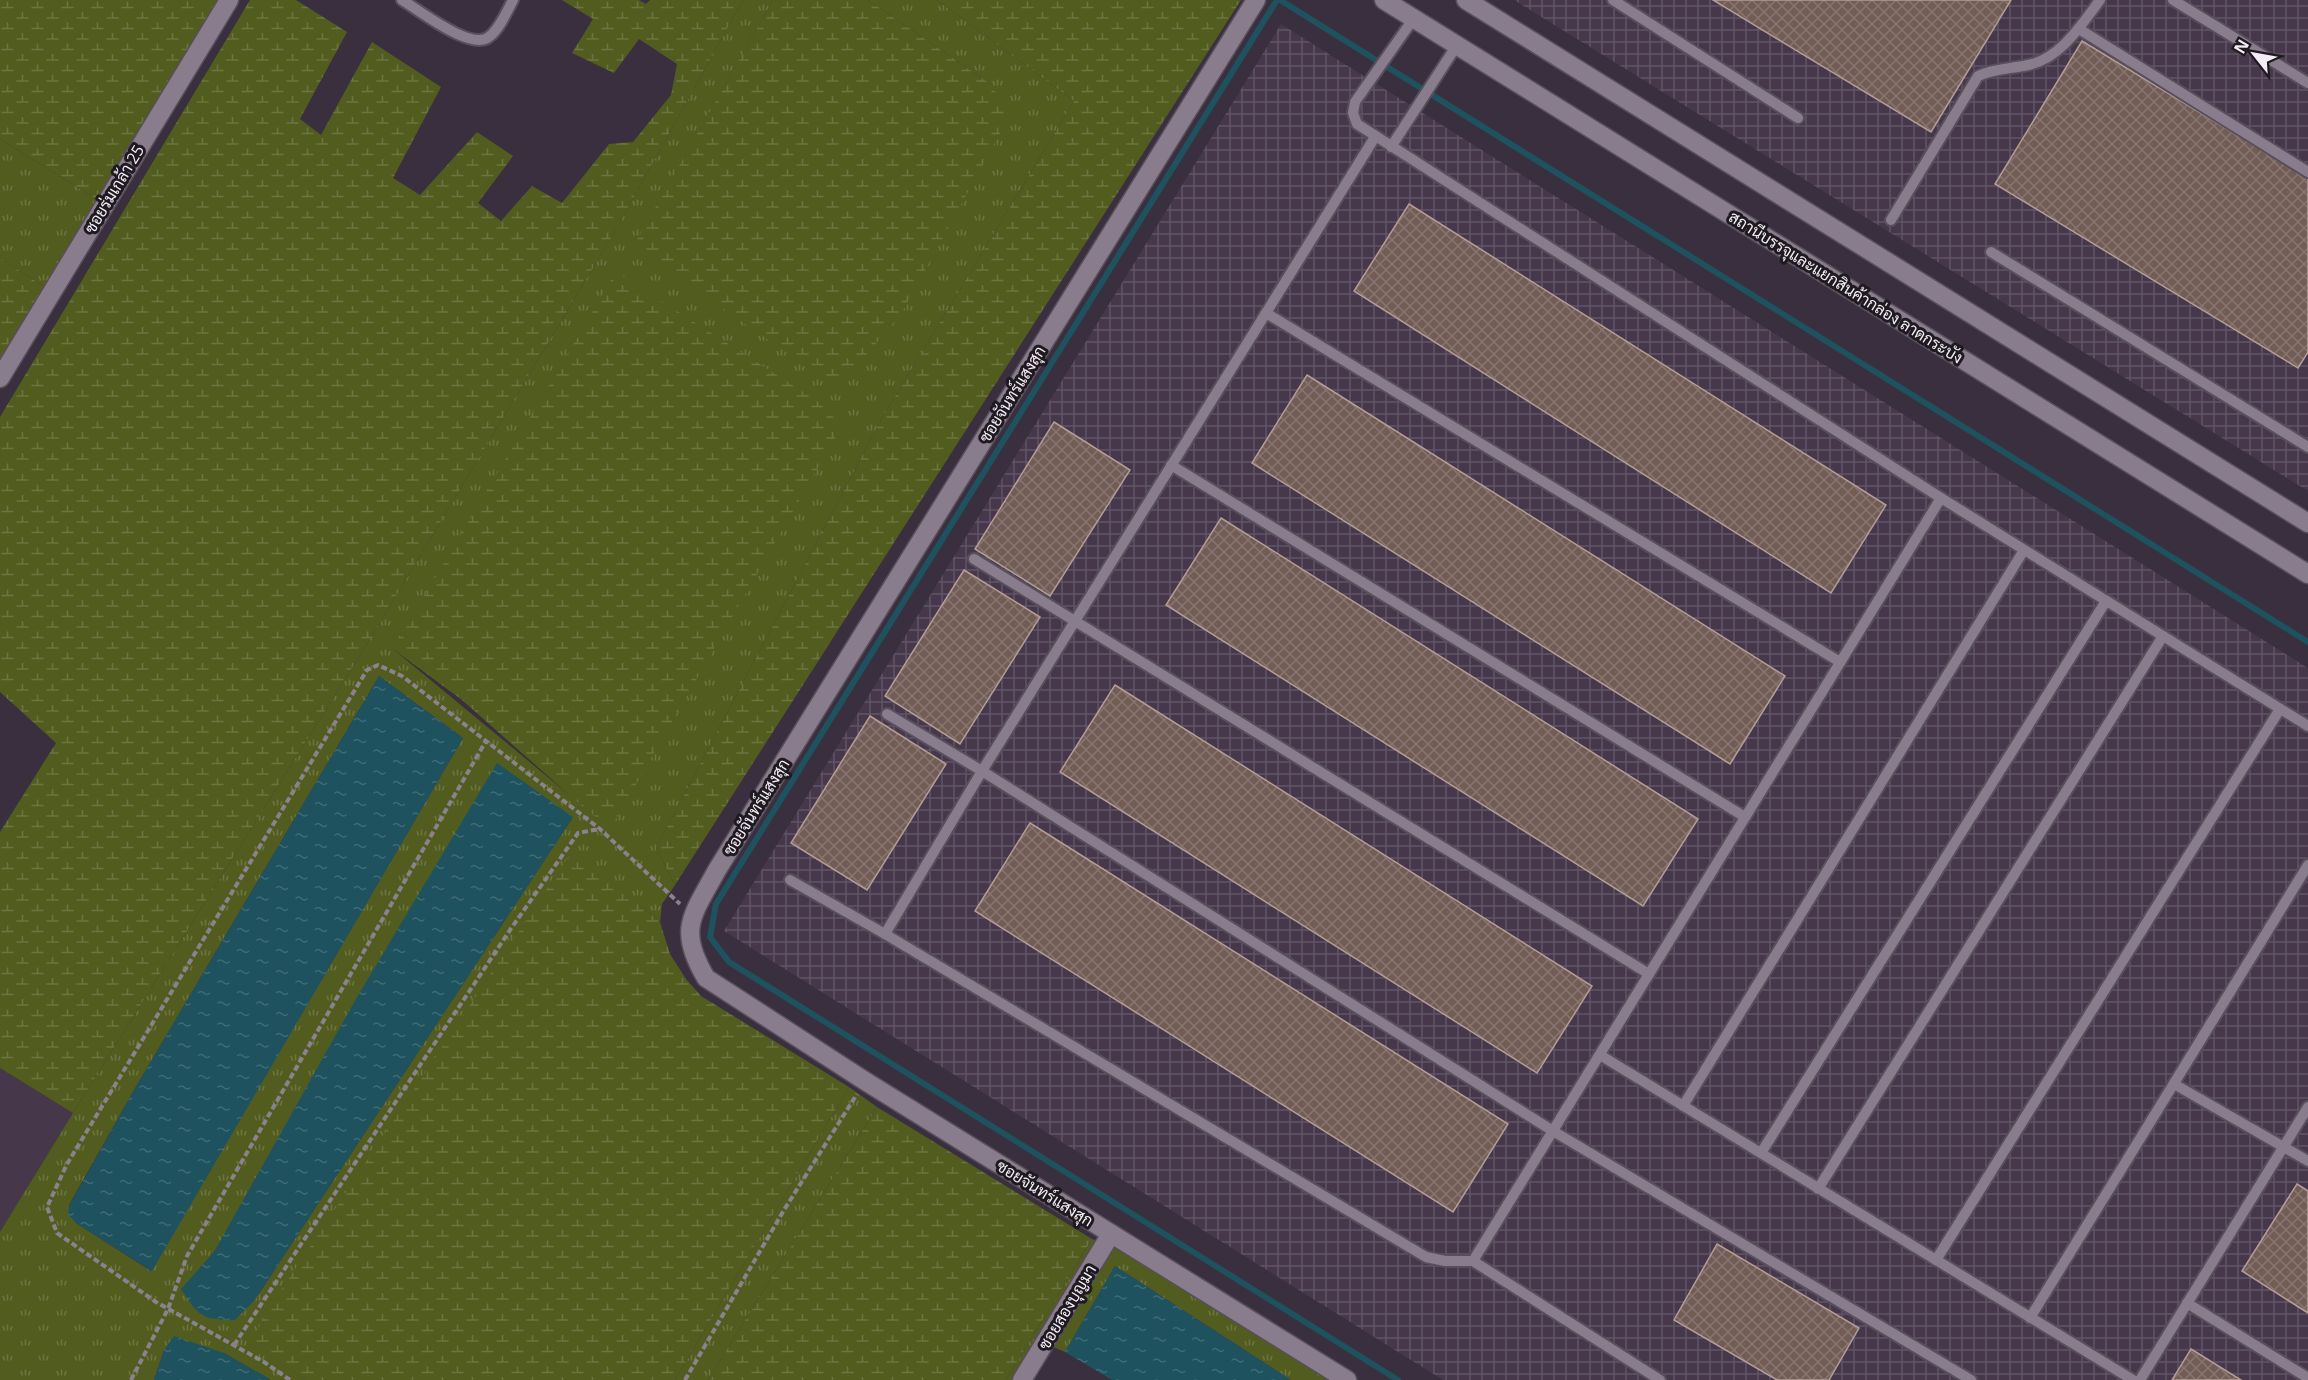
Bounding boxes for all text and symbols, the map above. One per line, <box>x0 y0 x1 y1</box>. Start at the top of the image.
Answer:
north arrow <box>2224 24 2284 84</box>
text: N <box>2228 35 2254 58</box>
street label: ซอยร่มเกล้า 25 <box>79 141 149 237</box>
street label: สถานีบรรจุและแยกสินค้ากล่อง ลาดกระบัง <box>1724 206 1967 369</box>
street label: ซอยจันทร์แสงสุก <box>973 341 1051 447</box>
street label: ซอยจันทร์แสงสุก <box>717 754 795 860</box>
street label: ซอยจันทร์แสงสุก <box>992 1154 1098 1232</box>
street label: ซอยสองบุญมา <box>1033 1260 1102 1354</box>

